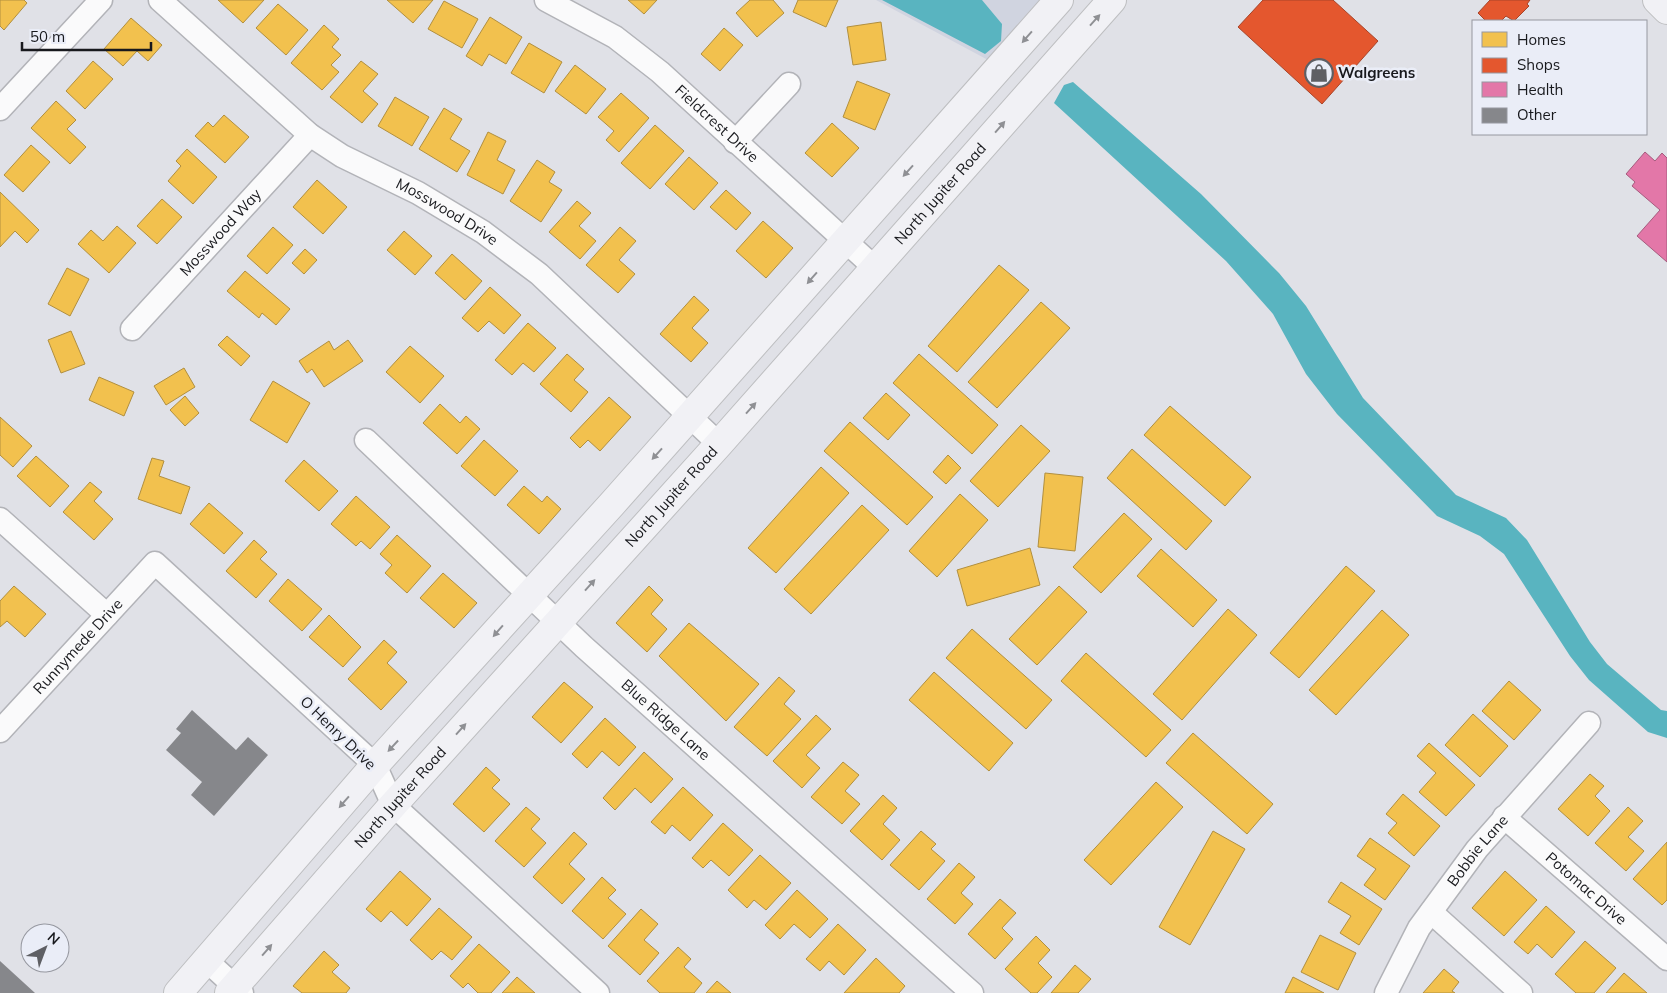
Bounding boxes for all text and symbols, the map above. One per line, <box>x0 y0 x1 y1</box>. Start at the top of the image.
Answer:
one-way arrow <box>1089 14 1100 27</box>
scale bar <box>22 20 151 52</box>
legend <box>1472 20 1647 135</box>
text: 50 m <box>30 27 65 46</box>
one-way arrow <box>1021 30 1033 42</box>
text: Homes <box>1517 30 1566 49</box>
text: Shops <box>1517 55 1560 74</box>
shop icon: Walgreens <box>1304 58 1334 88</box>
place label: Walgreens <box>1338 63 1415 82</box>
street label: Fieldcrest Drive <box>671 80 763 166</box>
text: Health <box>1517 80 1563 99</box>
text: Other <box>1517 105 1557 124</box>
one-way arrow <box>994 121 1005 133</box>
street label: North Jupiter Road <box>890 139 990 248</box>
one-way arrow <box>902 164 914 176</box>
street label: Mosswood Drive <box>393 174 502 249</box>
street label: Mosswood Way <box>175 184 265 280</box>
one-way arrow <box>806 272 818 284</box>
one-way arrow <box>745 402 757 414</box>
street label: North Jupiter Road <box>621 442 722 551</box>
one-way arrow <box>651 447 663 459</box>
one-way arrow <box>584 579 596 591</box>
street label: Runnymede Drive <box>29 594 126 698</box>
one-way arrow <box>492 624 504 636</box>
street label: Blue Ridge Lane <box>618 675 714 764</box>
street label: O Henry Drive <box>297 692 380 773</box>
one-way arrow <box>455 723 466 736</box>
one-way arrow <box>387 740 399 752</box>
street label: North Jupiter Road <box>350 742 450 852</box>
one-way arrow <box>338 796 349 809</box>
street label: Bobbie Lane <box>1443 811 1512 890</box>
street label: Potomac Drive <box>1542 848 1631 929</box>
north arrow <box>20 923 70 973</box>
text: N <box>44 928 64 949</box>
one-way arrow <box>261 944 273 956</box>

